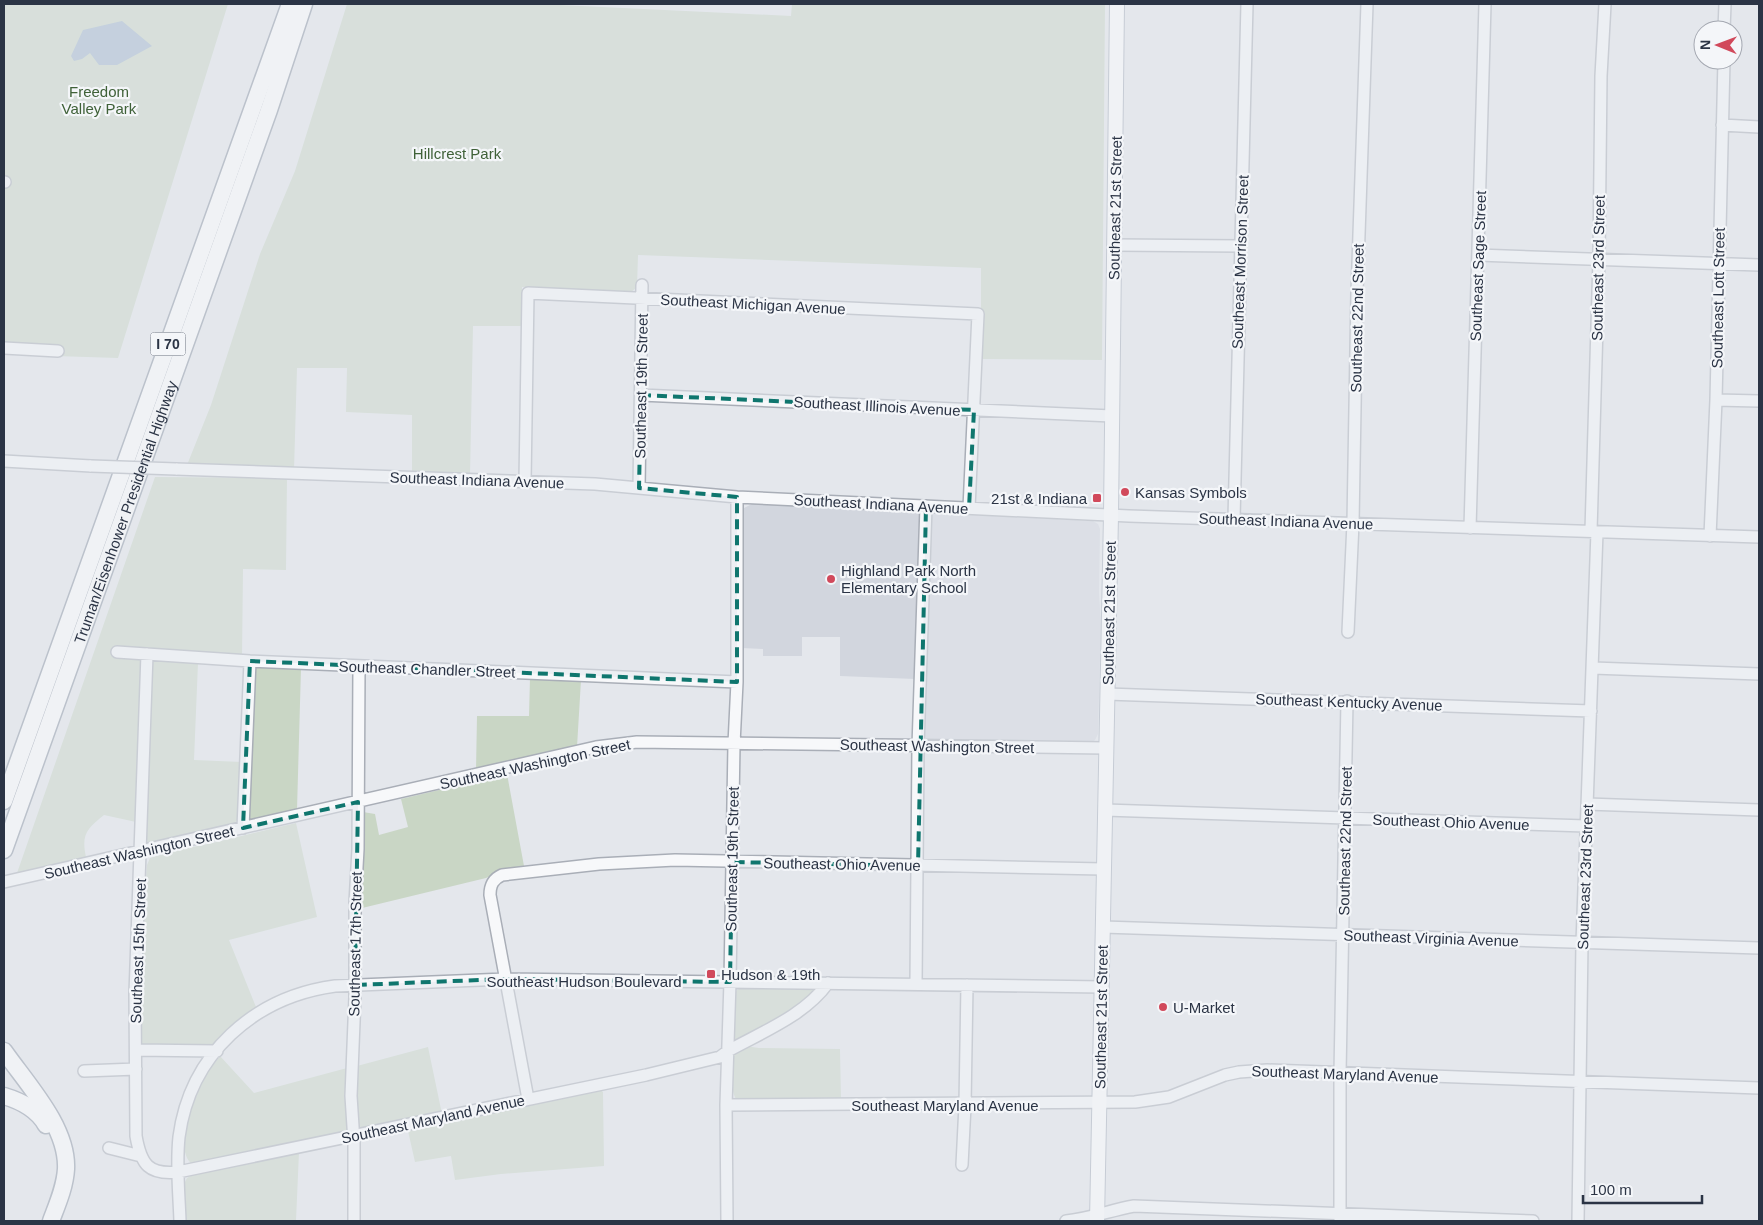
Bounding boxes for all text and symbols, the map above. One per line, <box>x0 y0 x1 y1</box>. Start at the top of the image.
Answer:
north arrow <box>1693 20 1743 70</box>
text: N <box>1697 40 1713 50</box>
park label: Freedom Valley Park <box>62 83 137 117</box>
street label: Southeast 21st Street <box>1105 135 1125 280</box>
park label: Hillcrest Park <box>413 145 502 162</box>
street label: Southeast Morrison Street <box>1228 174 1252 349</box>
street label: Southeast Sage Street <box>1467 189 1489 342</box>
street label: Southeast 23rd Street <box>1588 194 1608 341</box>
street label: Southeast Lott Street <box>1708 227 1728 369</box>
street label: Southeast 22nd Street <box>1347 242 1367 393</box>
street label: Southeast Michigan Avenue <box>660 291 846 317</box>
street label: Southeast 19th Street <box>631 312 651 459</box>
road number: I 70 <box>150 332 186 356</box>
street label: Truman/Eisenhower Presidential Highway <box>70 378 180 646</box>
street label: Southeast Illinois Avenue <box>793 393 961 419</box>
street label: Southeast Indiana Avenue <box>389 468 565 492</box>
place label: Kansas Symbols <box>1135 484 1247 501</box>
marker: Kansas Symbols <box>1119 486 1131 498</box>
place label: 21st & Indiana <box>991 490 1088 507</box>
street label: Southeast Indiana Avenue <box>793 491 969 517</box>
marker: 21st & Indiana <box>1091 492 1103 504</box>
street label: Southeast Indiana Avenue <box>1198 509 1374 533</box>
street label: Southeast 21st Street <box>1099 540 1119 685</box>
place label: Highland Park North Elementary School <box>841 562 976 596</box>
marker: Highland Park North Elementary School <box>825 573 837 585</box>
street label: Southeast Chandler Street <box>338 657 516 681</box>
street label: Southeast Kentucky Avenue <box>1255 690 1443 714</box>
street label: Southeast Washington Street <box>438 735 633 793</box>
street label: Southeast Washington Street <box>840 736 1035 756</box>
street label: Southeast 22nd Street <box>1335 765 1355 916</box>
street label: Southeast 19th Street <box>722 785 742 932</box>
street label: Southeast 23rd Street <box>1574 803 1596 950</box>
street label: Southeast Ohio Avenue <box>1372 811 1530 833</box>
street label: Southeast Washington Street <box>42 822 237 882</box>
street label: Southeast Ohio Avenue <box>763 854 921 874</box>
street label: Southeast 17th Street <box>345 870 365 1017</box>
street label: Southeast 15th Street <box>127 877 149 1024</box>
street label: Southeast Virginia Avenue <box>1343 926 1519 950</box>
street label: Southeast 21st Street <box>1091 944 1111 1089</box>
place label: Hudson & 19th <box>721 966 820 983</box>
marker: Hudson & 19th <box>705 968 717 980</box>
street label: Southeast Hudson Boulevard <box>486 973 682 990</box>
place label: U-Market <box>1173 999 1236 1016</box>
marker: U-Market <box>1157 1001 1169 1013</box>
street label: Southeast Maryland Avenue <box>1251 1062 1439 1086</box>
street label: Southeast Maryland Avenue <box>340 1091 526 1147</box>
street label: Southeast Maryland Avenue <box>851 1097 1039 1114</box>
scale bar <box>1583 1172 1702 1204</box>
text: 100 m <box>1590 1181 1632 1198</box>

